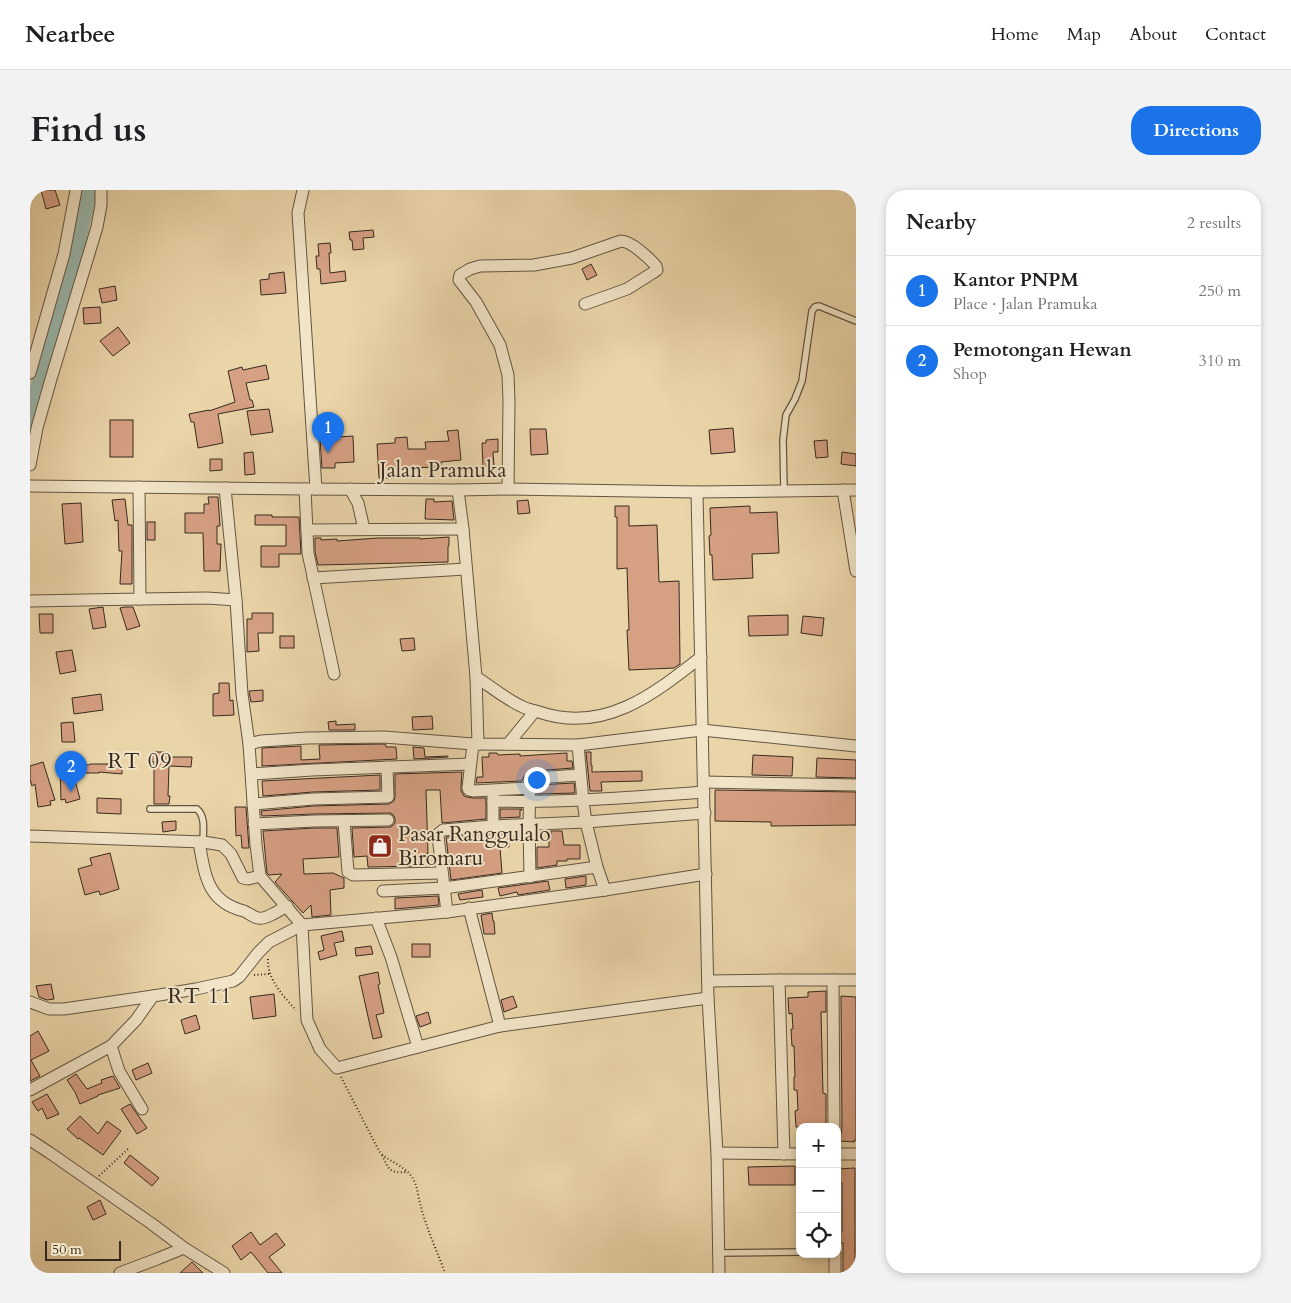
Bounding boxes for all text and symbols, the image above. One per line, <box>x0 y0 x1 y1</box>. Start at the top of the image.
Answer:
text: Nearbee <box>25 18 115 51</box>
text: Home <box>991 22 1039 47</box>
text: Map <box>1067 22 1101 47</box>
text: About <box>1129 22 1177 47</box>
text: Contact <box>1205 22 1266 47</box>
text: Find us <box>30 106 146 154</box>
button: Directions <box>1131 106 1261 155</box>
text: Nearby <box>906 208 977 237</box>
text: 2 results <box>1187 212 1241 234</box>
text: Kantor PNPM <box>953 267 1079 293</box>
text: 1 <box>918 280 926 302</box>
text: 250 m <box>1199 280 1241 302</box>
text: Place · Jalan Pramuka <box>953 293 1097 315</box>
text: Pemotongan Hewan <box>953 337 1132 363</box>
text: 2 <box>918 350 926 372</box>
text: 310 m <box>1199 350 1241 372</box>
text: Shop <box>953 363 987 385</box>
pin: 1 <box>312 412 344 453</box>
street label: Jalan Pramuka <box>377 456 506 485</box>
district label: RT 09 <box>108 746 172 776</box>
pin: 2 <box>55 751 87 792</box>
your location <box>524 767 550 793</box>
place label: Pasar Ranggulalo Biromaru <box>398 820 551 873</box>
shop icon: Pasar Ranggulalo Biromaru <box>367 833 393 859</box>
district label: RT 11 <box>168 981 232 1011</box>
map controls <box>796 1123 841 1258</box>
button: + <box>796 1123 841 1168</box>
button: − <box>796 1168 841 1213</box>
button: locate <box>796 1213 841 1258</box>
scale bar <box>45 1238 121 1261</box>
text: 50 m <box>52 1240 82 1259</box>

